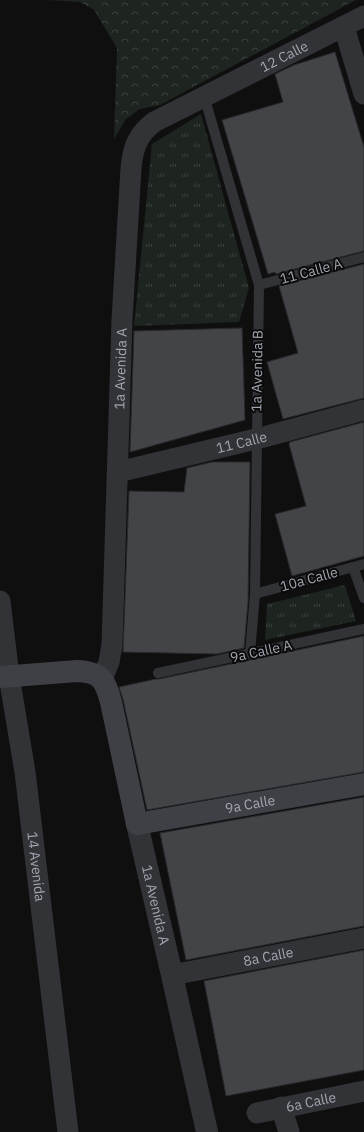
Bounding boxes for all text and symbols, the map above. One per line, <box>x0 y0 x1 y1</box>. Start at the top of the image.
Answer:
street label: 12 Calle <box>257 37 311 76</box>
street label: 11 Calle A <box>278 254 344 288</box>
street label: 1a Avenida A <box>110 328 131 410</box>
street label: 1a Avenida B <box>247 330 267 412</box>
street label: 11 Calle <box>214 427 269 457</box>
street label: 10a Calle <box>278 563 340 595</box>
street label: 9a Calle A <box>228 636 294 666</box>
street label: 9a Calle <box>223 791 277 817</box>
street label: 14 Avenida <box>23 830 49 903</box>
street label: 1a Avenida A <box>138 863 174 947</box>
street label: 8a Calle <box>242 943 295 970</box>
street label: 6a Calle <box>284 1088 338 1116</box>

